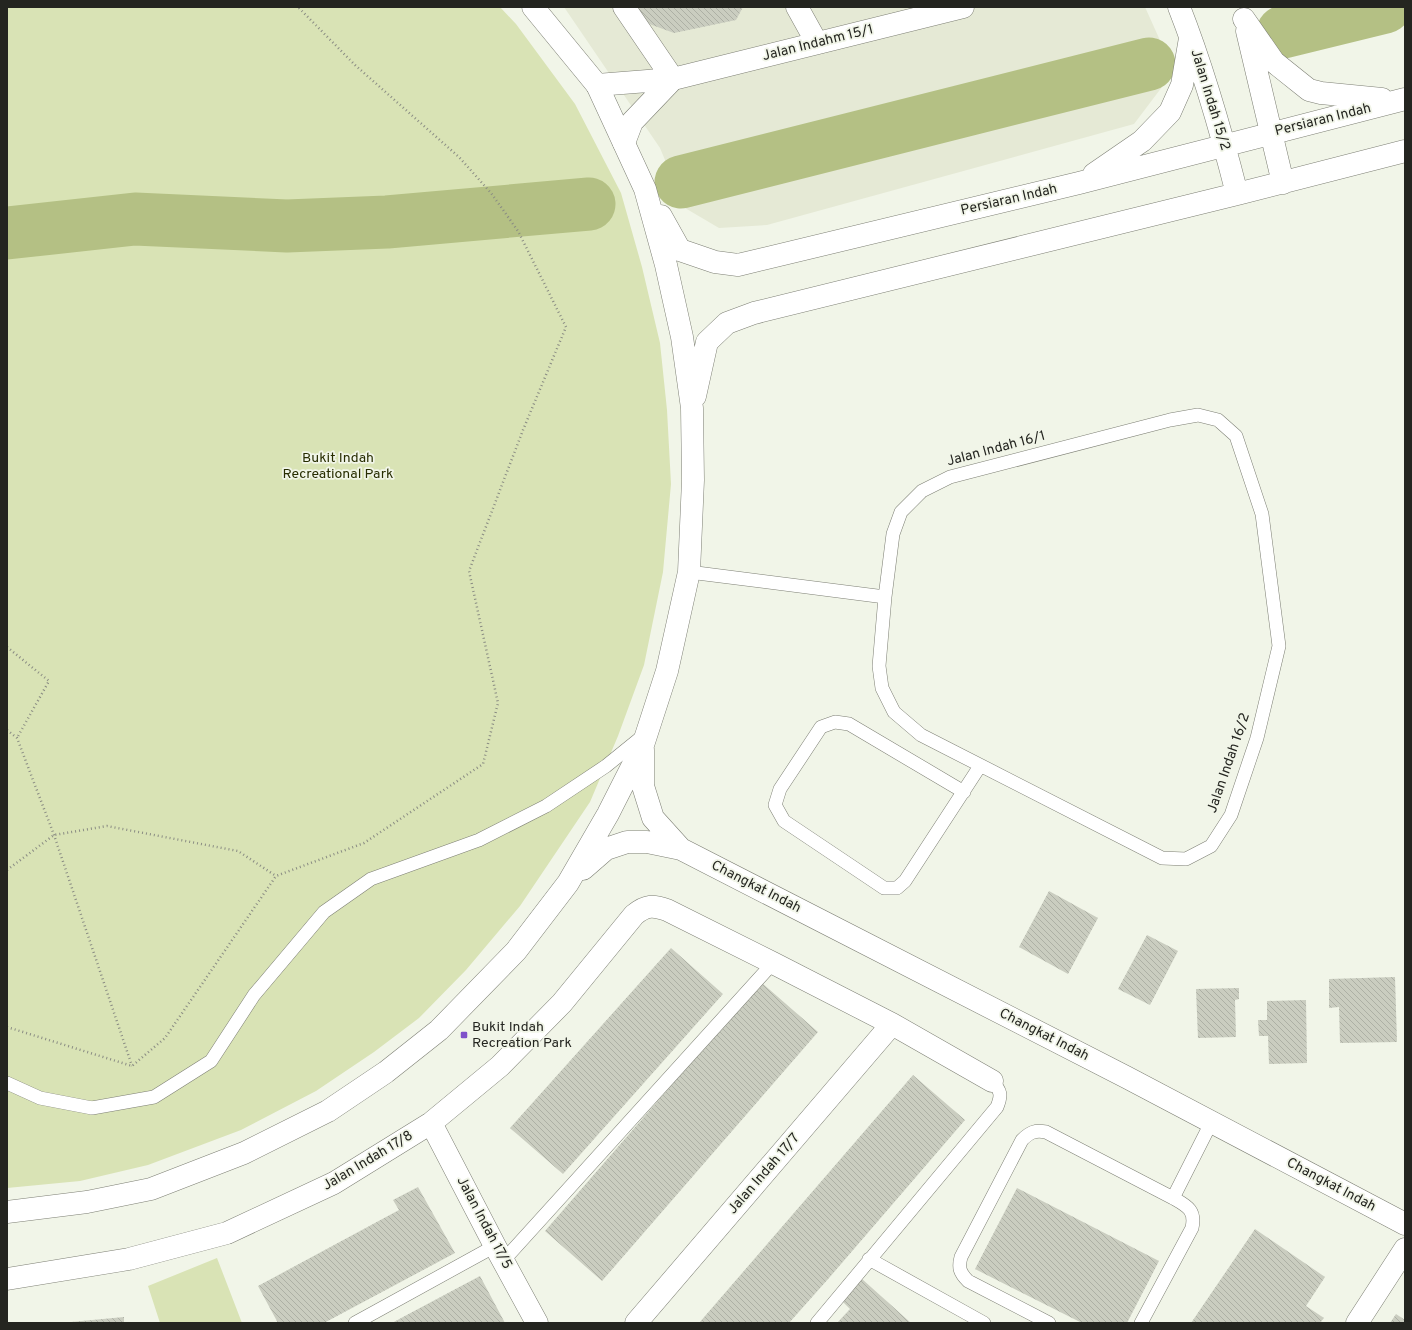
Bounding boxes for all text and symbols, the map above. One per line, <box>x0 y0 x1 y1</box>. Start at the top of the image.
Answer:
street label: Jalan Indahm 15/1 <box>761 21 875 65</box>
street label: Jalan Indah 15/2 <box>1186 47 1234 153</box>
street label: Persiaran Indah <box>1273 100 1373 140</box>
street label: Persiaran Indah <box>959 181 1059 219</box>
street label: Jalan Indah 16/1 <box>945 428 1047 470</box>
park label: Bukit Indah Recreational Park <box>283 450 393 483</box>
street label: Jalan Indah 16/2 <box>1204 711 1254 815</box>
street label: Changkat Indah <box>708 857 804 917</box>
street label: Changkat Indah <box>996 1005 1092 1065</box>
place label: Bukit Indah Recreation Park <box>472 1019 572 1052</box>
marker: Bukit Indah Recreation Park <box>459 1030 469 1040</box>
street label: Jalan Indah 17/8 <box>320 1127 416 1195</box>
street label: Jalan Indah 17/7 <box>724 1130 804 1218</box>
street label: Changkat Indah <box>1284 1154 1378 1216</box>
street label: Jalan Indah 17/5 <box>452 1174 516 1272</box>

